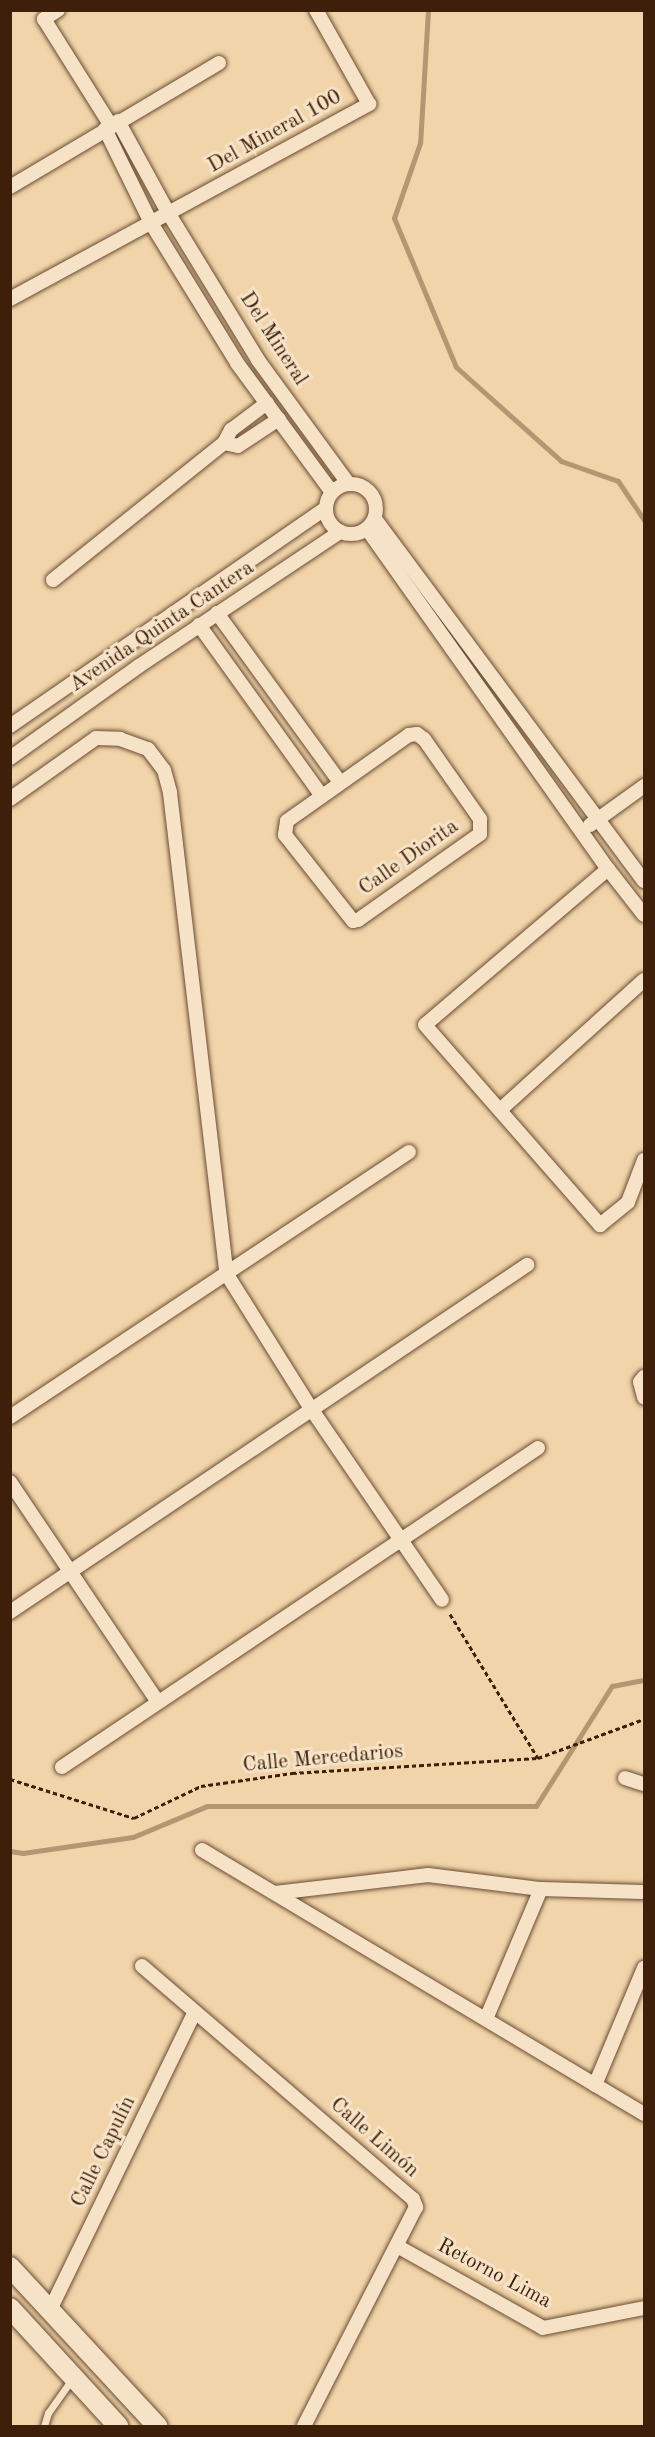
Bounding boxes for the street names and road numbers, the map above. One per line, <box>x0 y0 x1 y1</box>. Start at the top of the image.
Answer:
street label: Del Mineral 100 <box>204 85 346 179</box>
street label: Del Mineral <box>233 287 313 391</box>
street label: Avenida Quinta Cantera <box>65 556 259 698</box>
street label: Calle Diorita <box>354 814 464 902</box>
street label: Calle Mercedarios <box>242 1739 404 1779</box>
street label: Calle Capulín <box>66 2092 142 2212</box>
street label: Calle Limón <box>324 2093 424 2183</box>
street label: Retorno Lima <box>433 2233 555 2315</box>

